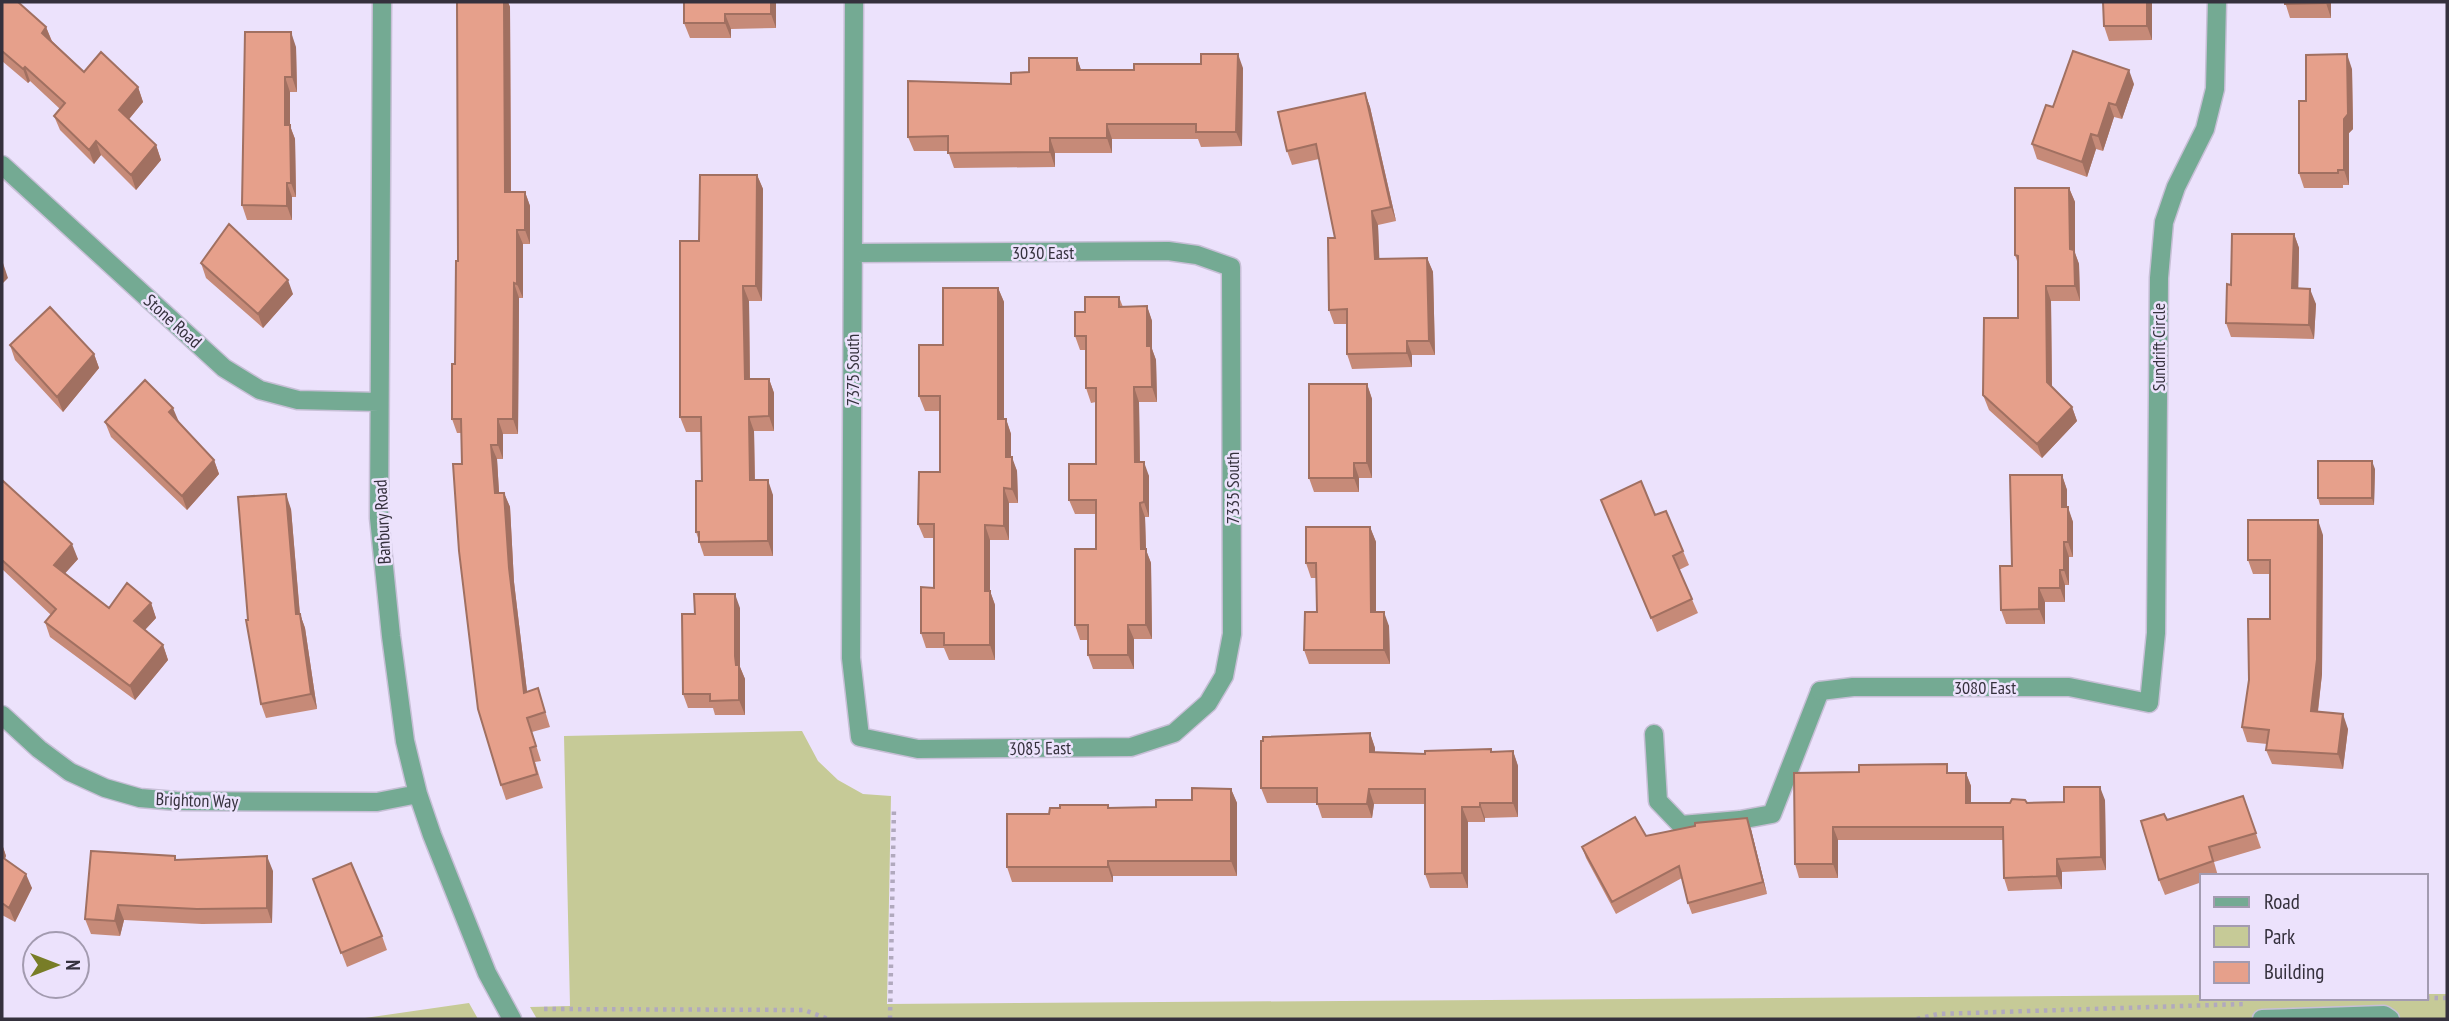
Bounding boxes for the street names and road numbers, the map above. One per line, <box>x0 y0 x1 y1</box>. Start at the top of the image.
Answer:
street label: 3030 East <box>1012 241 1074 264</box>
street label: Stone Road <box>139 289 207 353</box>
street label: Sundrift Circle <box>2147 303 2170 391</box>
street label: 7375 South <box>841 334 864 406</box>
street label: 7335 South <box>1221 452 1244 524</box>
street label: Banbury Road <box>368 479 396 565</box>
street label: 3080 East <box>1954 676 2016 699</box>
street label: 3085 East <box>1009 736 1071 760</box>
street label: Brighton Way <box>155 787 239 813</box>

